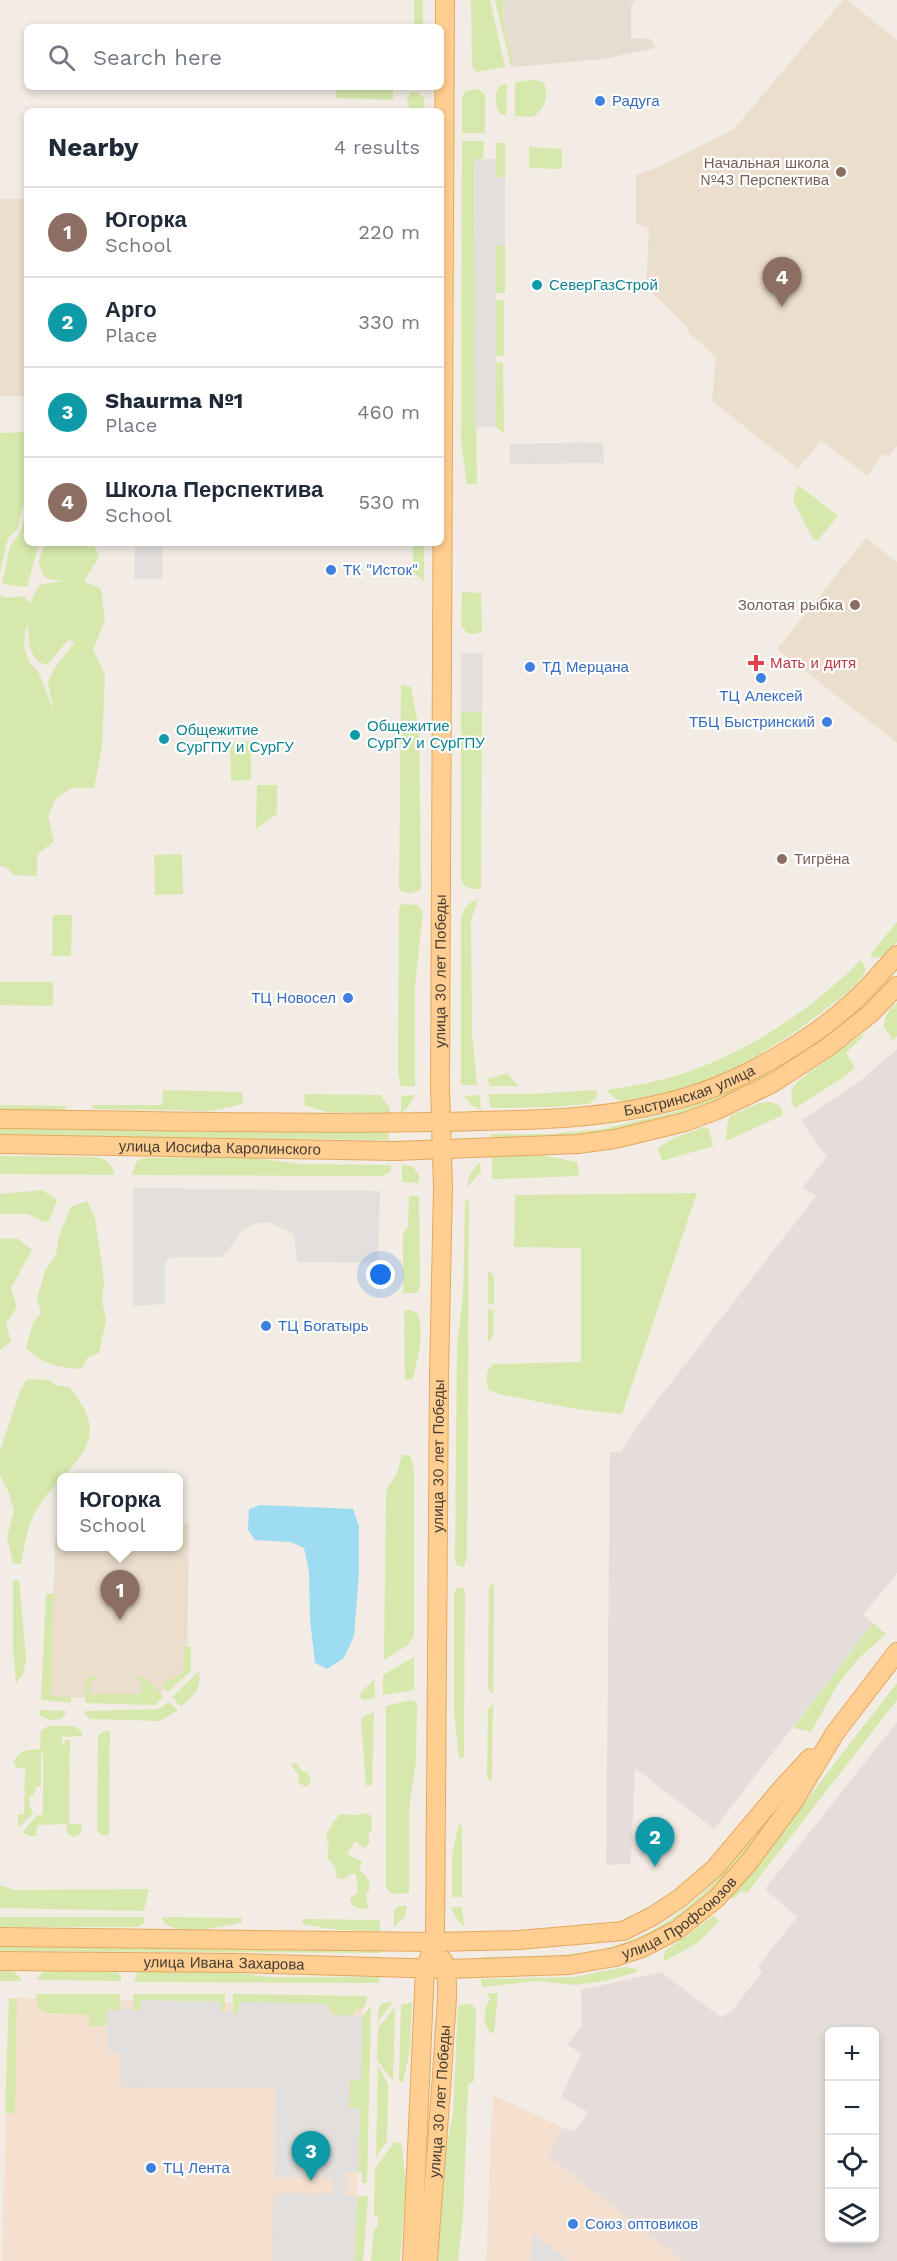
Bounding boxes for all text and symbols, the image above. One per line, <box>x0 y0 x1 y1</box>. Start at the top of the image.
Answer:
search box <box>24 24 444 90</box>
icon: search <box>45 41 78 74</box>
text: Search here <box>93 45 222 70</box>
place label: Радуга <box>612 92 660 110</box>
marker: Радуга <box>593 94 607 108</box>
text: Nearby <box>48 132 139 162</box>
text: 4 results <box>334 135 420 159</box>
place label: Начальная школа №43 Перспектива <box>700 154 830 189</box>
marker: Начальная школа №43 Перспектива <box>834 165 848 179</box>
text: Югорка <box>105 207 187 232</box>
text: 1 <box>63 220 72 244</box>
text: 220 m <box>358 220 420 244</box>
text: School <box>105 233 172 257</box>
pin: 4 <box>762 258 802 307</box>
place label: СеверГазСтрой <box>549 276 658 294</box>
marker: СеверГазСтрой <box>530 278 544 292</box>
text: Арго <box>105 297 157 322</box>
text: 2 <box>62 310 73 334</box>
text: 330 m <box>358 310 420 334</box>
text: Place <box>105 323 157 347</box>
text: Shaurma №1 <box>105 388 243 413</box>
text: 3 <box>62 400 73 424</box>
text: 460 m <box>357 400 420 424</box>
text: Place <box>105 413 157 437</box>
text: Школа Перспектива <box>105 477 323 502</box>
text: 4 <box>61 490 74 514</box>
text: 530 m <box>358 490 420 514</box>
text: School <box>105 503 172 527</box>
place label: ТК "Исток" <box>343 561 418 579</box>
marker: ТК "Исток" <box>324 563 338 577</box>
place label: Золотая рыбка <box>738 596 844 614</box>
marker: Золотая рыбка <box>848 598 862 612</box>
marker: Мать и дитя <box>747 654 765 672</box>
place label: Мать и дитя <box>770 654 856 672</box>
place label: ТД Мерцана <box>542 658 630 676</box>
marker: ТД Мерцана <box>523 660 537 674</box>
marker: ТЦ Алексей <box>754 671 768 685</box>
place label: ТЦ Алексей <box>719 687 803 705</box>
place label: ТБЦ Быстринский <box>689 713 815 731</box>
marker: ТБЦ Быстринский <box>820 715 834 729</box>
place label: Общежитие СурГУ и СурГПУ <box>367 717 485 752</box>
place label: Общежитие СурГПУ и СурГУ <box>176 721 294 756</box>
marker: Общежитие СурГУ и СурГПУ <box>348 728 362 742</box>
marker: Общежитие СурГПУ и СурГУ <box>157 732 171 746</box>
place label: Тигрёна <box>794 850 850 868</box>
marker: Тигрёна <box>775 852 789 866</box>
street label: улица 30 лет Победы <box>431 894 450 1048</box>
place label: ТЦ Новосел <box>251 989 336 1007</box>
marker: ТЦ Новосел <box>341 991 355 1005</box>
street label: Быстринская улица <box>622 1061 759 1120</box>
street label: улица Иосифа Каролинского <box>119 1137 321 1159</box>
your location <box>366 1260 395 1289</box>
place label: ТЦ Богатырь <box>278 1317 369 1335</box>
marker: ТЦ Богатырь <box>259 1319 273 1333</box>
street label: улица 30 лет Победы <box>429 1379 448 1533</box>
popup <box>57 1473 183 1551</box>
text: Югорка <box>79 1487 161 1512</box>
text: School <box>79 1513 146 1537</box>
pin: 1 <box>100 1570 140 1620</box>
pin: 2 <box>636 1818 674 1867</box>
street label: улица Профсоюзов <box>620 1873 741 1963</box>
street label: улица Ивана Захарова <box>143 1953 305 1974</box>
street label: улица 30 лет Победы <box>425 2024 454 2179</box>
map controls <box>825 2027 879 2243</box>
button: + <box>825 2027 879 2081</box>
button: − <box>825 2081 879 2135</box>
pin: 3 <box>292 2132 330 2181</box>
button: locate <box>825 2135 879 2189</box>
place label: ТЦ Лента <box>163 2159 231 2177</box>
marker: ТЦ Лента <box>144 2161 158 2175</box>
button: layers <box>825 2189 879 2243</box>
place label: Союз оптовиков <box>585 2215 698 2233</box>
marker: Союз оптовиков <box>566 2217 580 2231</box>

